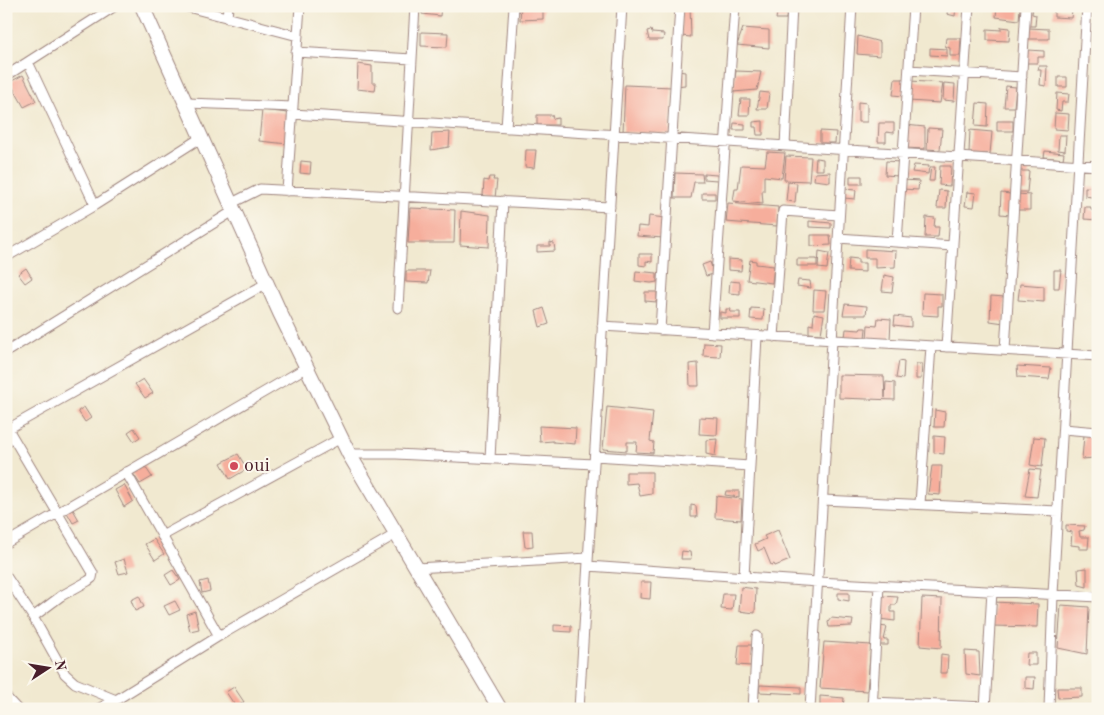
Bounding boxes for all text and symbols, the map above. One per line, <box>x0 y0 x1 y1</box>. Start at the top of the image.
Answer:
place label: oui <box>244 456 270 476</box>
marker: oui <box>228 460 240 472</box>
north arrow <box>22 642 72 692</box>
text: N <box>52 659 68 672</box>

